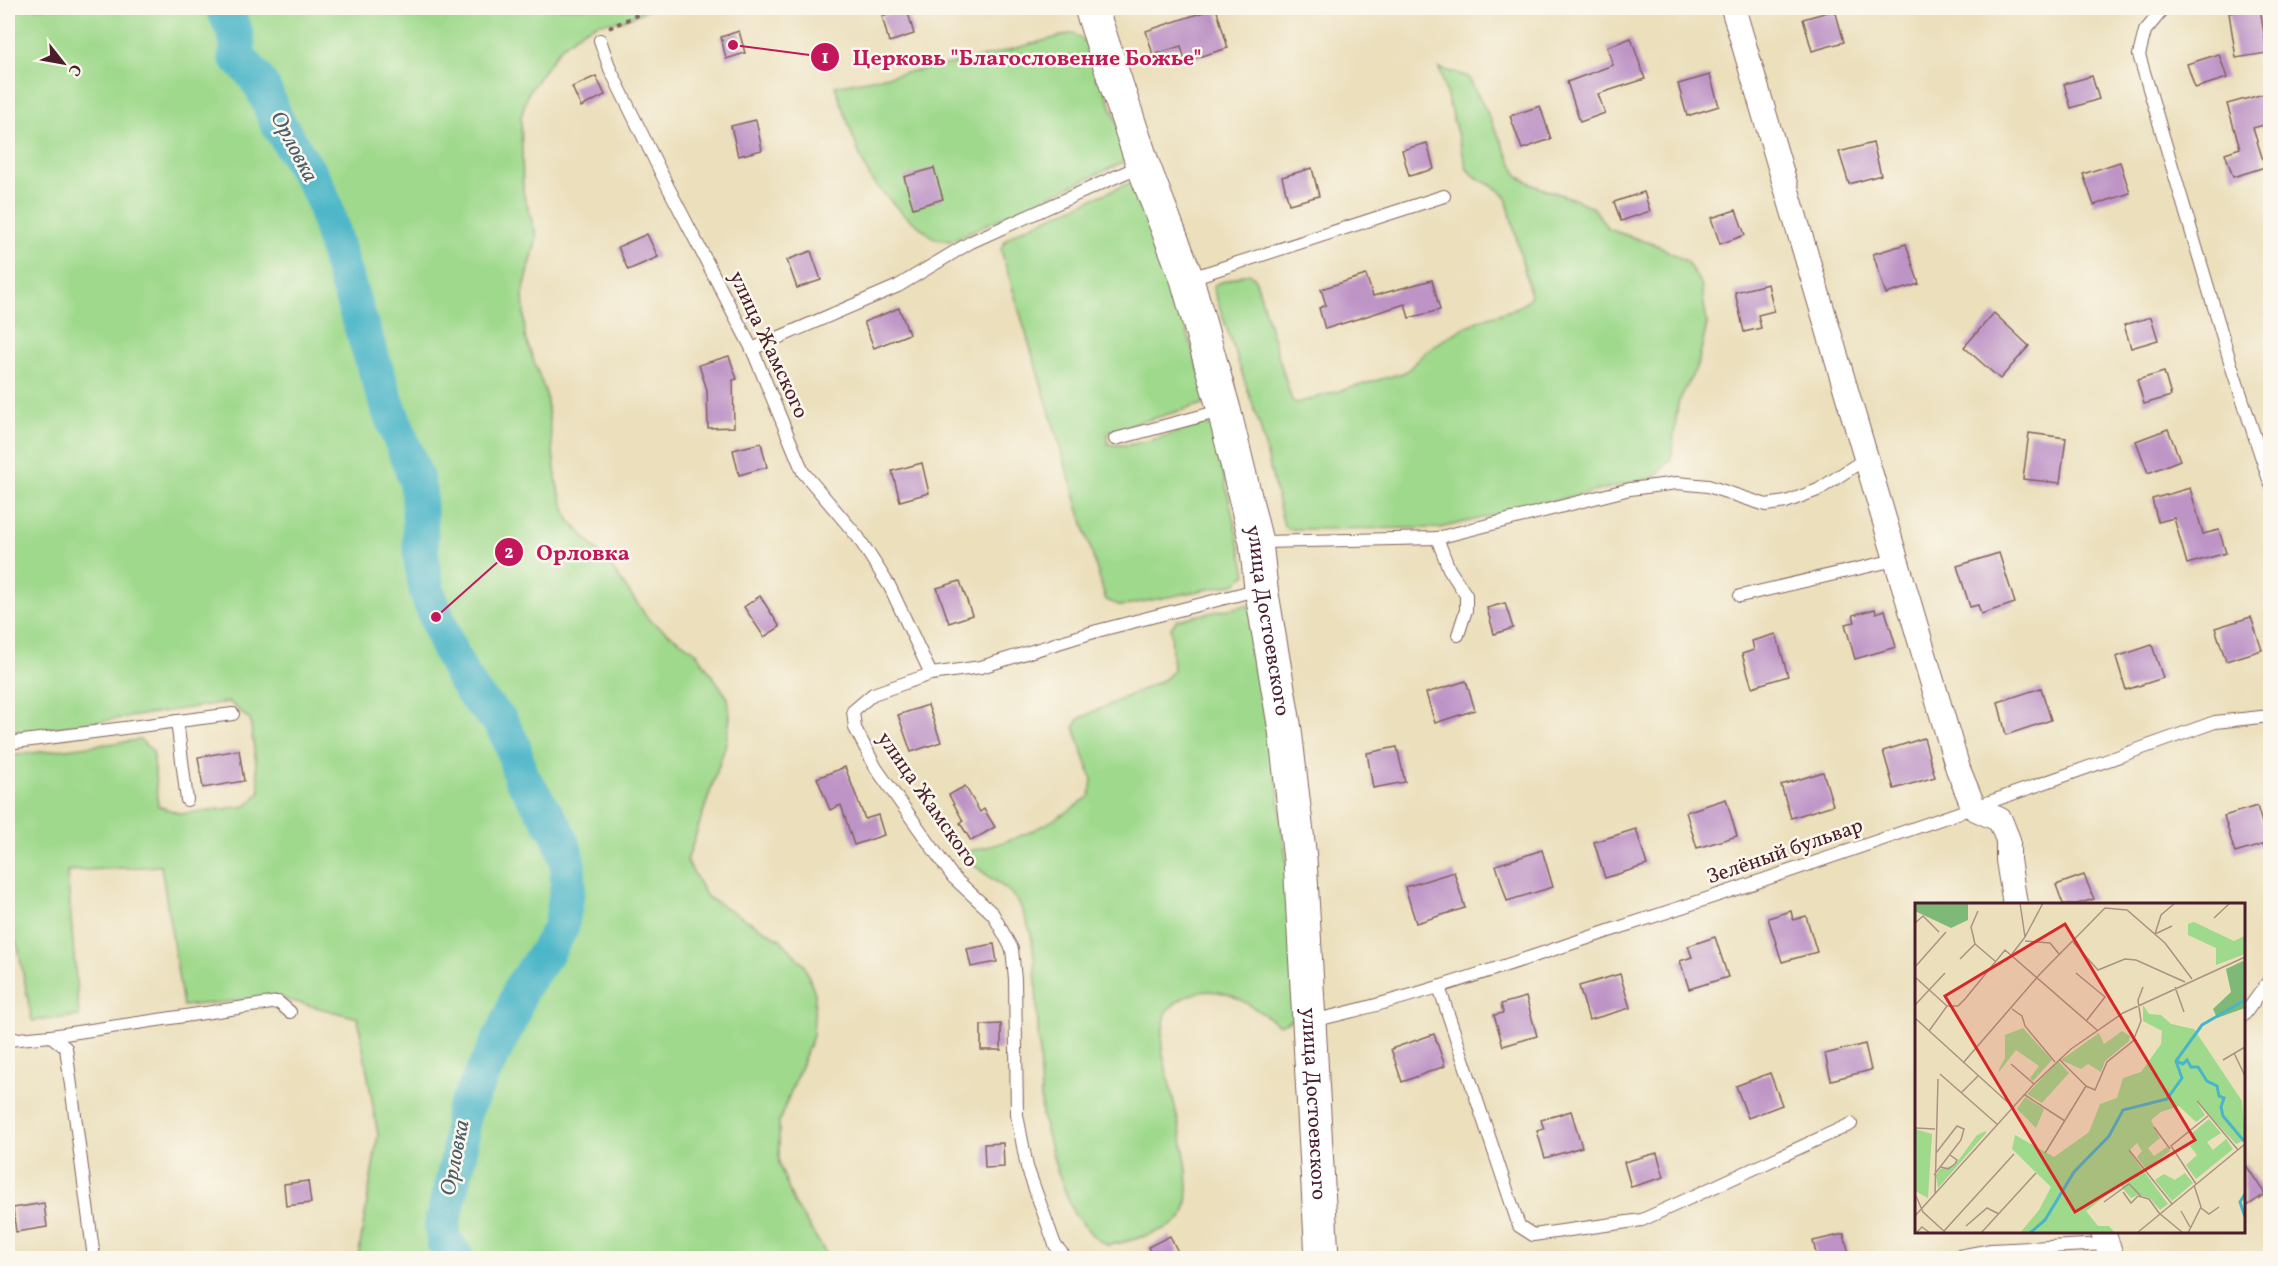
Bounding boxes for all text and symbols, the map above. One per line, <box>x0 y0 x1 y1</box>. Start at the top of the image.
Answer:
north arrow <box>33 33 93 93</box>
callout: Церковь "Благословение Божье" <box>810 37 1213 77</box>
text: Церковь "Благословение Божье" <box>852 44 1202 75</box>
text: 1 <box>821 46 829 71</box>
text: С <box>62 60 86 80</box>
water label: Орловка <box>261 106 325 188</box>
street label: улица Жамского <box>721 267 815 423</box>
street label: улица Достоевского <box>1238 522 1297 718</box>
callout: Орловка <box>494 532 641 572</box>
text: Орловка <box>536 539 630 570</box>
text: 2 <box>504 541 514 566</box>
street label: улица Жамского <box>869 726 985 874</box>
street label: Зелёный бульвар <box>1703 812 1867 892</box>
inset map <box>1915 903 2245 1233</box>
street label: улица Достоевского <box>1294 1007 1333 1201</box>
water label: Орловка <box>433 1117 479 1199</box>

